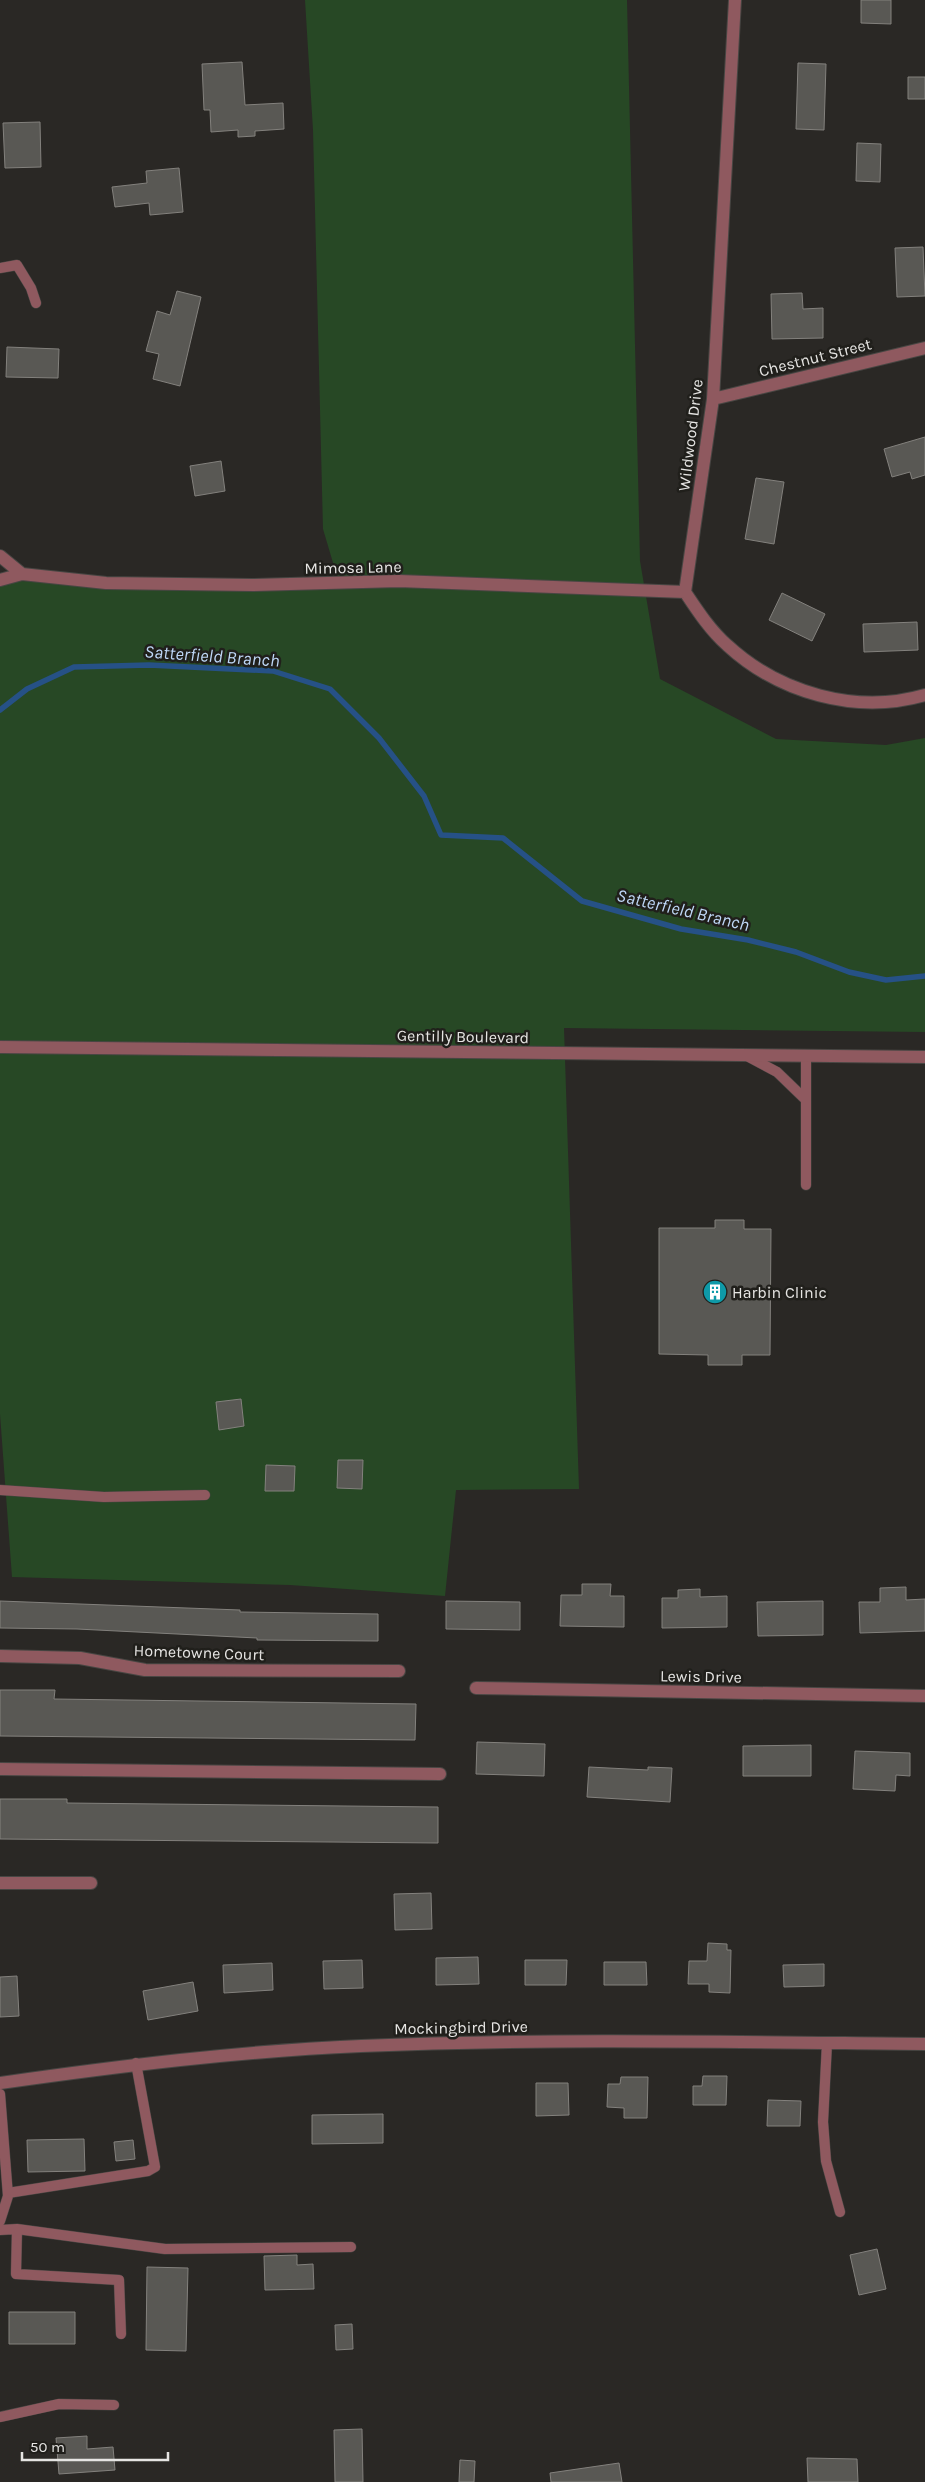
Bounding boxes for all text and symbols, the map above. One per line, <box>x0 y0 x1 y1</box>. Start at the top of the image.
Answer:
street label: Chestnut Street <box>757 334 873 381</box>
street label: Wildwood Drive <box>674 378 707 492</box>
street label: Mimosa Lane <box>304 557 402 578</box>
water label: Satterfield Branch <box>144 640 280 672</box>
water label: Satterfield Branch <box>614 884 752 936</box>
street label: Gentilly Boulevard <box>397 1026 529 1047</box>
building icon: Harbin Clinic <box>702 1279 728 1305</box>
place label: Harbin Clinic <box>732 1283 827 1302</box>
street label: Hometowne Court <box>133 1641 265 1664</box>
street label: Lewis Drive <box>660 1666 742 1687</box>
street label: Mockingbird Drive <box>394 2017 528 2038</box>
scale bar <box>22 2430 169 2462</box>
text: 50 m <box>30 2438 65 2456</box>

